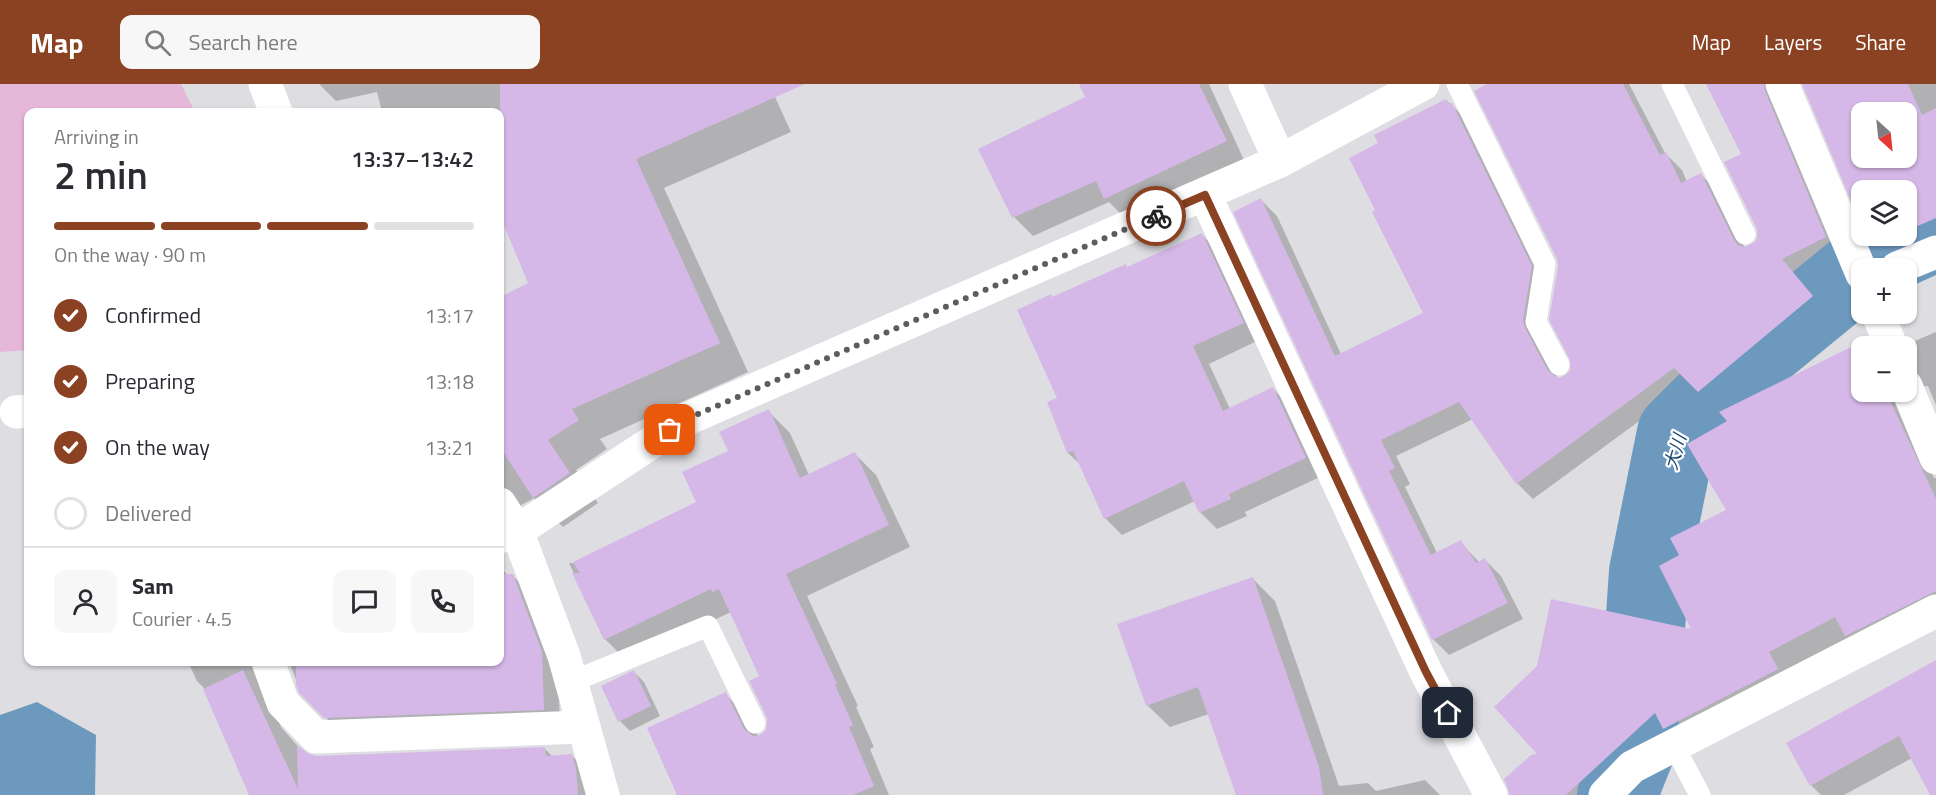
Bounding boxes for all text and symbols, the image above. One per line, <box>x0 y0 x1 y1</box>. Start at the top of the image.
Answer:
search box <box>120 15 540 69</box>
text: Map <box>30 21 84 64</box>
text: Search here <box>189 25 298 59</box>
icon: search <box>141 26 174 59</box>
text: Map <box>1692 26 1731 58</box>
text: Layers <box>1764 26 1822 58</box>
text: Share <box>1855 26 1906 58</box>
north arrow <box>1851 102 1917 168</box>
map controls <box>1851 102 1917 402</box>
text: Arriving in <box>54 121 139 152</box>
text: 13:37–13:42 <box>351 142 474 176</box>
text: 2 min <box>54 145 148 204</box>
button: layers <box>1851 180 1917 246</box>
courier <box>1126 186 1186 246</box>
icon: bike <box>1140 200 1173 233</box>
text: On the way · 90 m <box>54 239 206 270</box>
button: + <box>1851 258 1917 324</box>
text: Confirmed <box>105 298 201 332</box>
icon: check <box>54 299 87 332</box>
text: 13:17 <box>425 300 474 331</box>
button: − <box>1851 336 1917 402</box>
text: Preparing <box>105 364 195 398</box>
icon: check <box>54 365 87 398</box>
text: 13:18 <box>425 366 474 397</box>
pin <box>644 404 695 455</box>
icon: bag <box>653 413 686 446</box>
water label: 大川 <box>1657 429 1693 473</box>
text: On the way <box>105 430 210 464</box>
icon: check <box>54 431 87 464</box>
text: 13:21 <box>425 432 474 463</box>
text: Delivered <box>105 496 192 530</box>
text: Sam <box>132 569 174 603</box>
button: person <box>54 570 117 633</box>
button: chat <box>333 570 396 633</box>
button: phone <box>411 570 474 633</box>
text: Courier · 4.5 <box>132 603 232 634</box>
pin <box>1422 687 1473 738</box>
icon: home <box>1431 696 1464 729</box>

